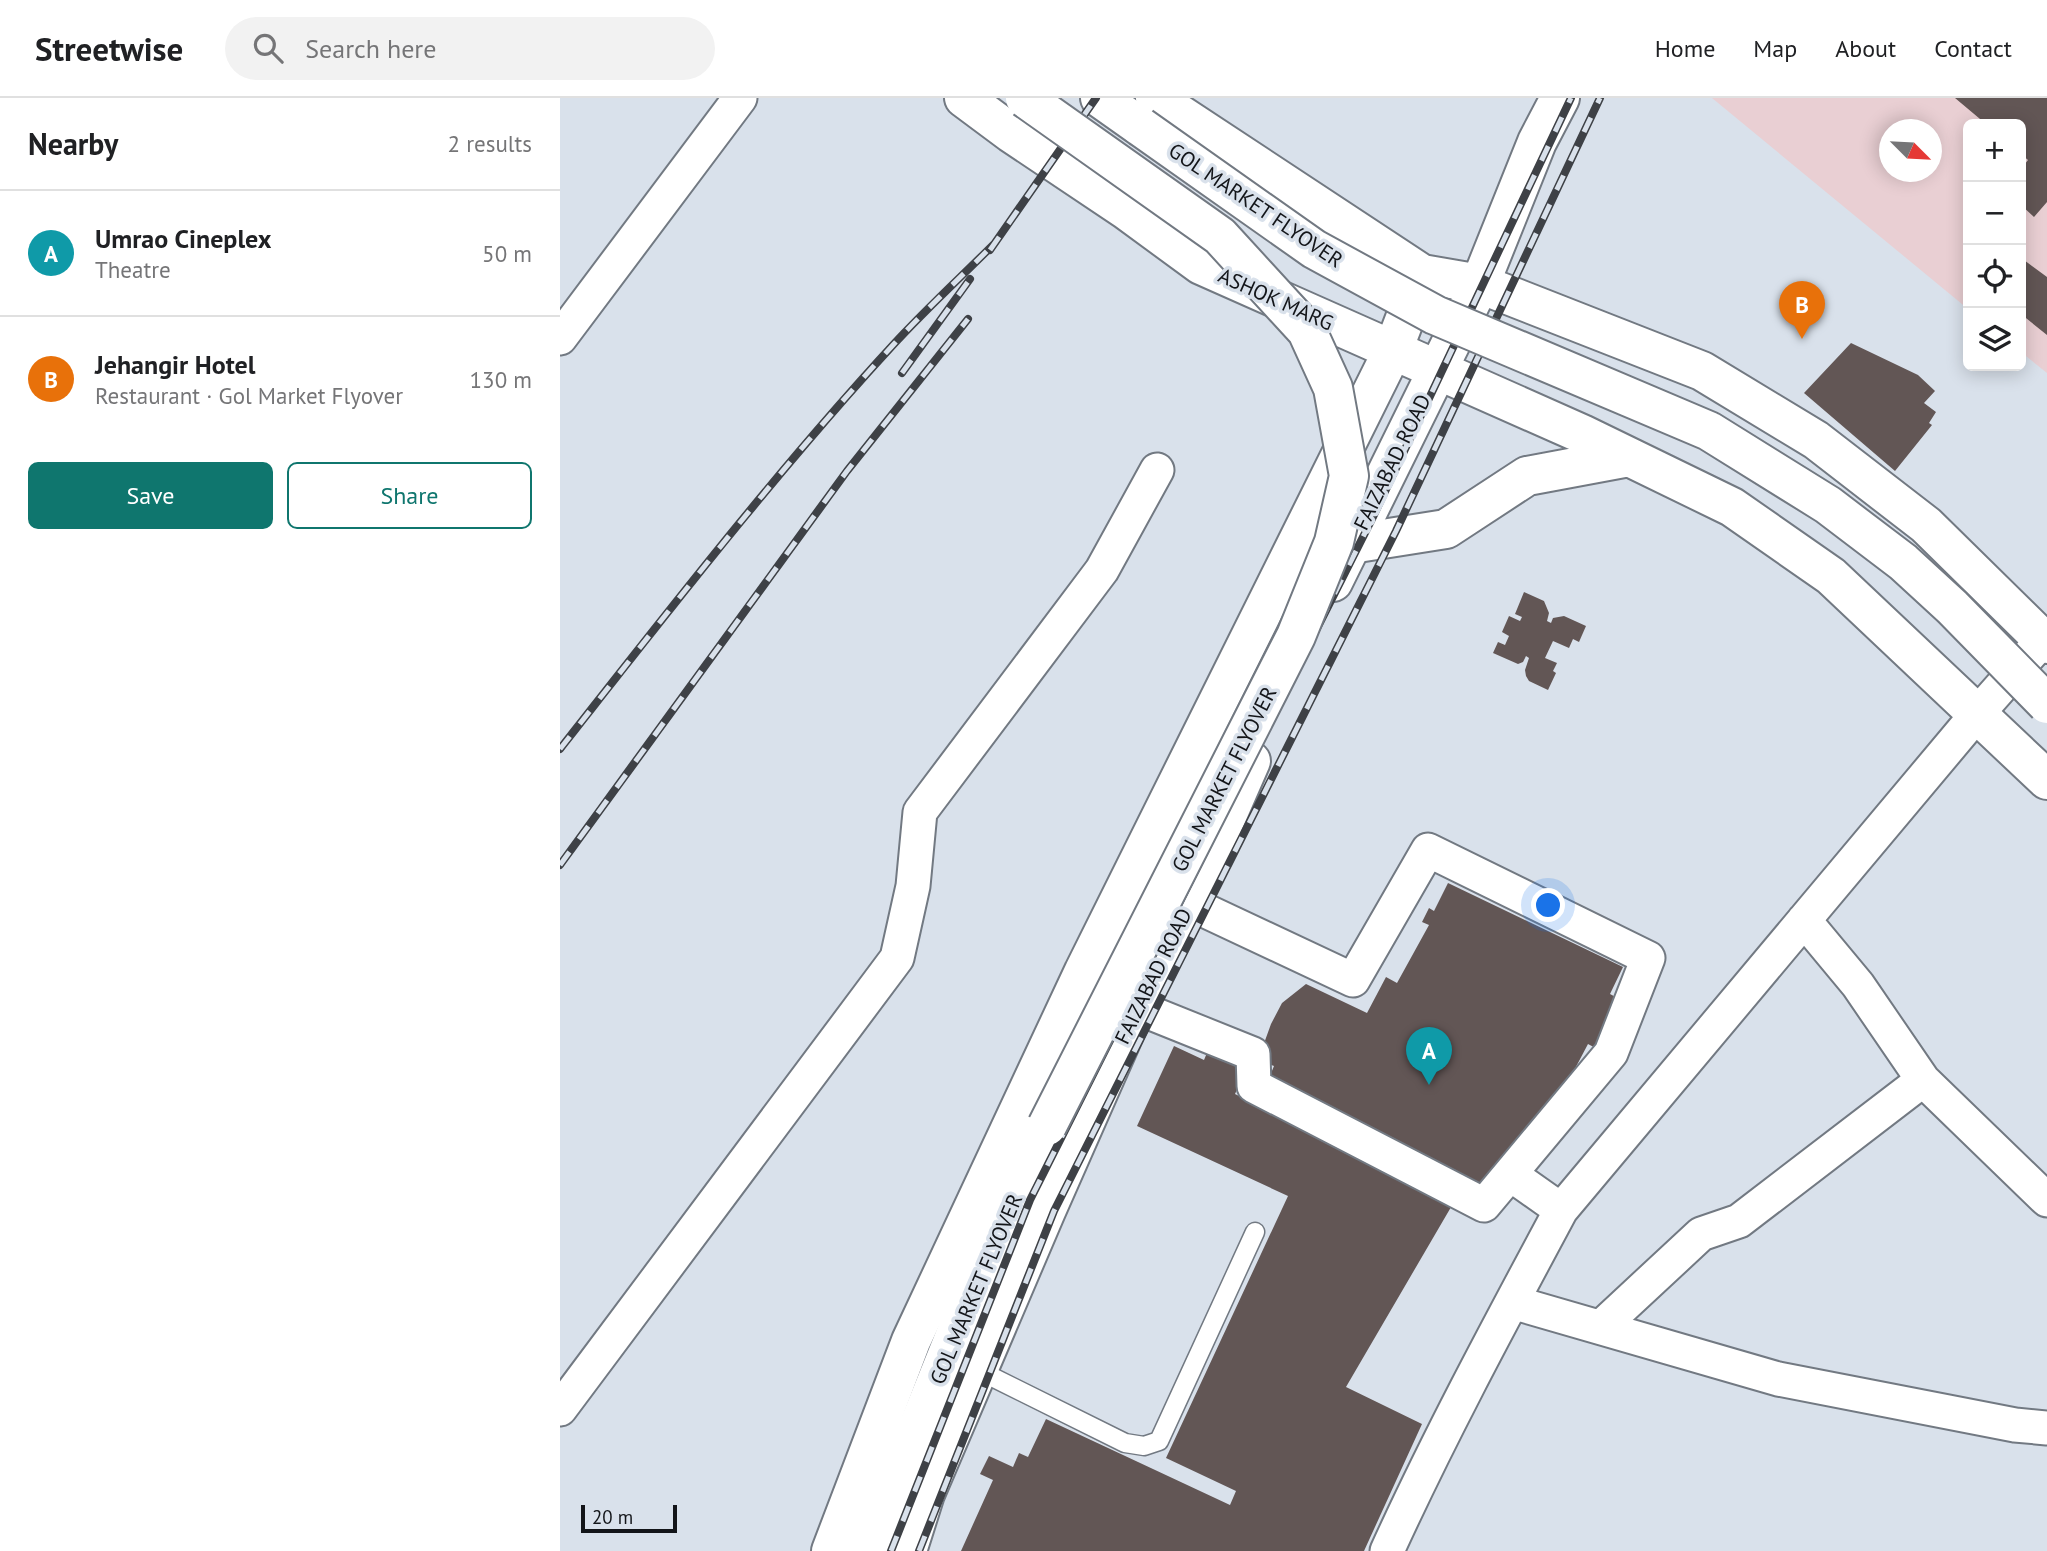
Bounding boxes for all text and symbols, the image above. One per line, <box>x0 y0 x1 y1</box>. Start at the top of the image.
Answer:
search box <box>225 17 715 80</box>
text: Streetwise <box>35 27 183 70</box>
icon: search <box>249 29 287 67</box>
text: Search here <box>305 32 436 65</box>
text: Home <box>1655 33 1715 64</box>
text: Map <box>1753 33 1797 64</box>
text: About <box>1835 33 1896 64</box>
text: Contact <box>1934 33 2012 64</box>
north arrow <box>1879 119 1942 182</box>
map controls <box>1963 119 2026 371</box>
button: + <box>1963 119 2026 182</box>
text: Nearby <box>28 124 118 163</box>
text: 2 results <box>448 129 532 158</box>
street label: GOL MARKET FLYOVER <box>1164 137 1348 273</box>
button: − <box>1963 182 2026 245</box>
text: Umrao Cineplex <box>95 222 271 255</box>
text: A <box>44 239 58 268</box>
text: 50 m <box>482 239 532 268</box>
button: locate <box>1963 245 2026 308</box>
text: Theatre <box>95 255 171 284</box>
street label: ASHOK MARG <box>1214 262 1338 336</box>
pin: B <box>1779 281 1825 339</box>
button: layers <box>1963 308 2026 371</box>
text: Jehangir Hotel <box>95 348 255 381</box>
text: B <box>44 365 58 394</box>
text: 130 m <box>470 365 532 394</box>
text: Restaurant · Gol Market Flyover <box>95 381 403 410</box>
street label: FAIZABAD ROAD <box>1347 390 1437 534</box>
button: Save <box>28 462 273 529</box>
button: Share <box>287 462 532 529</box>
street label: GOL MARKET FLYOVER <box>1166 682 1282 876</box>
your location <box>1531 888 1565 922</box>
street label: FAIZABAD ROAD <box>1108 904 1198 1048</box>
pin: A <box>1406 1027 1452 1085</box>
street label: GOL MARKET FLYOVER <box>924 1190 1028 1388</box>
scale bar <box>581 1502 677 1534</box>
text: 20 m <box>592 1505 633 1529</box>

